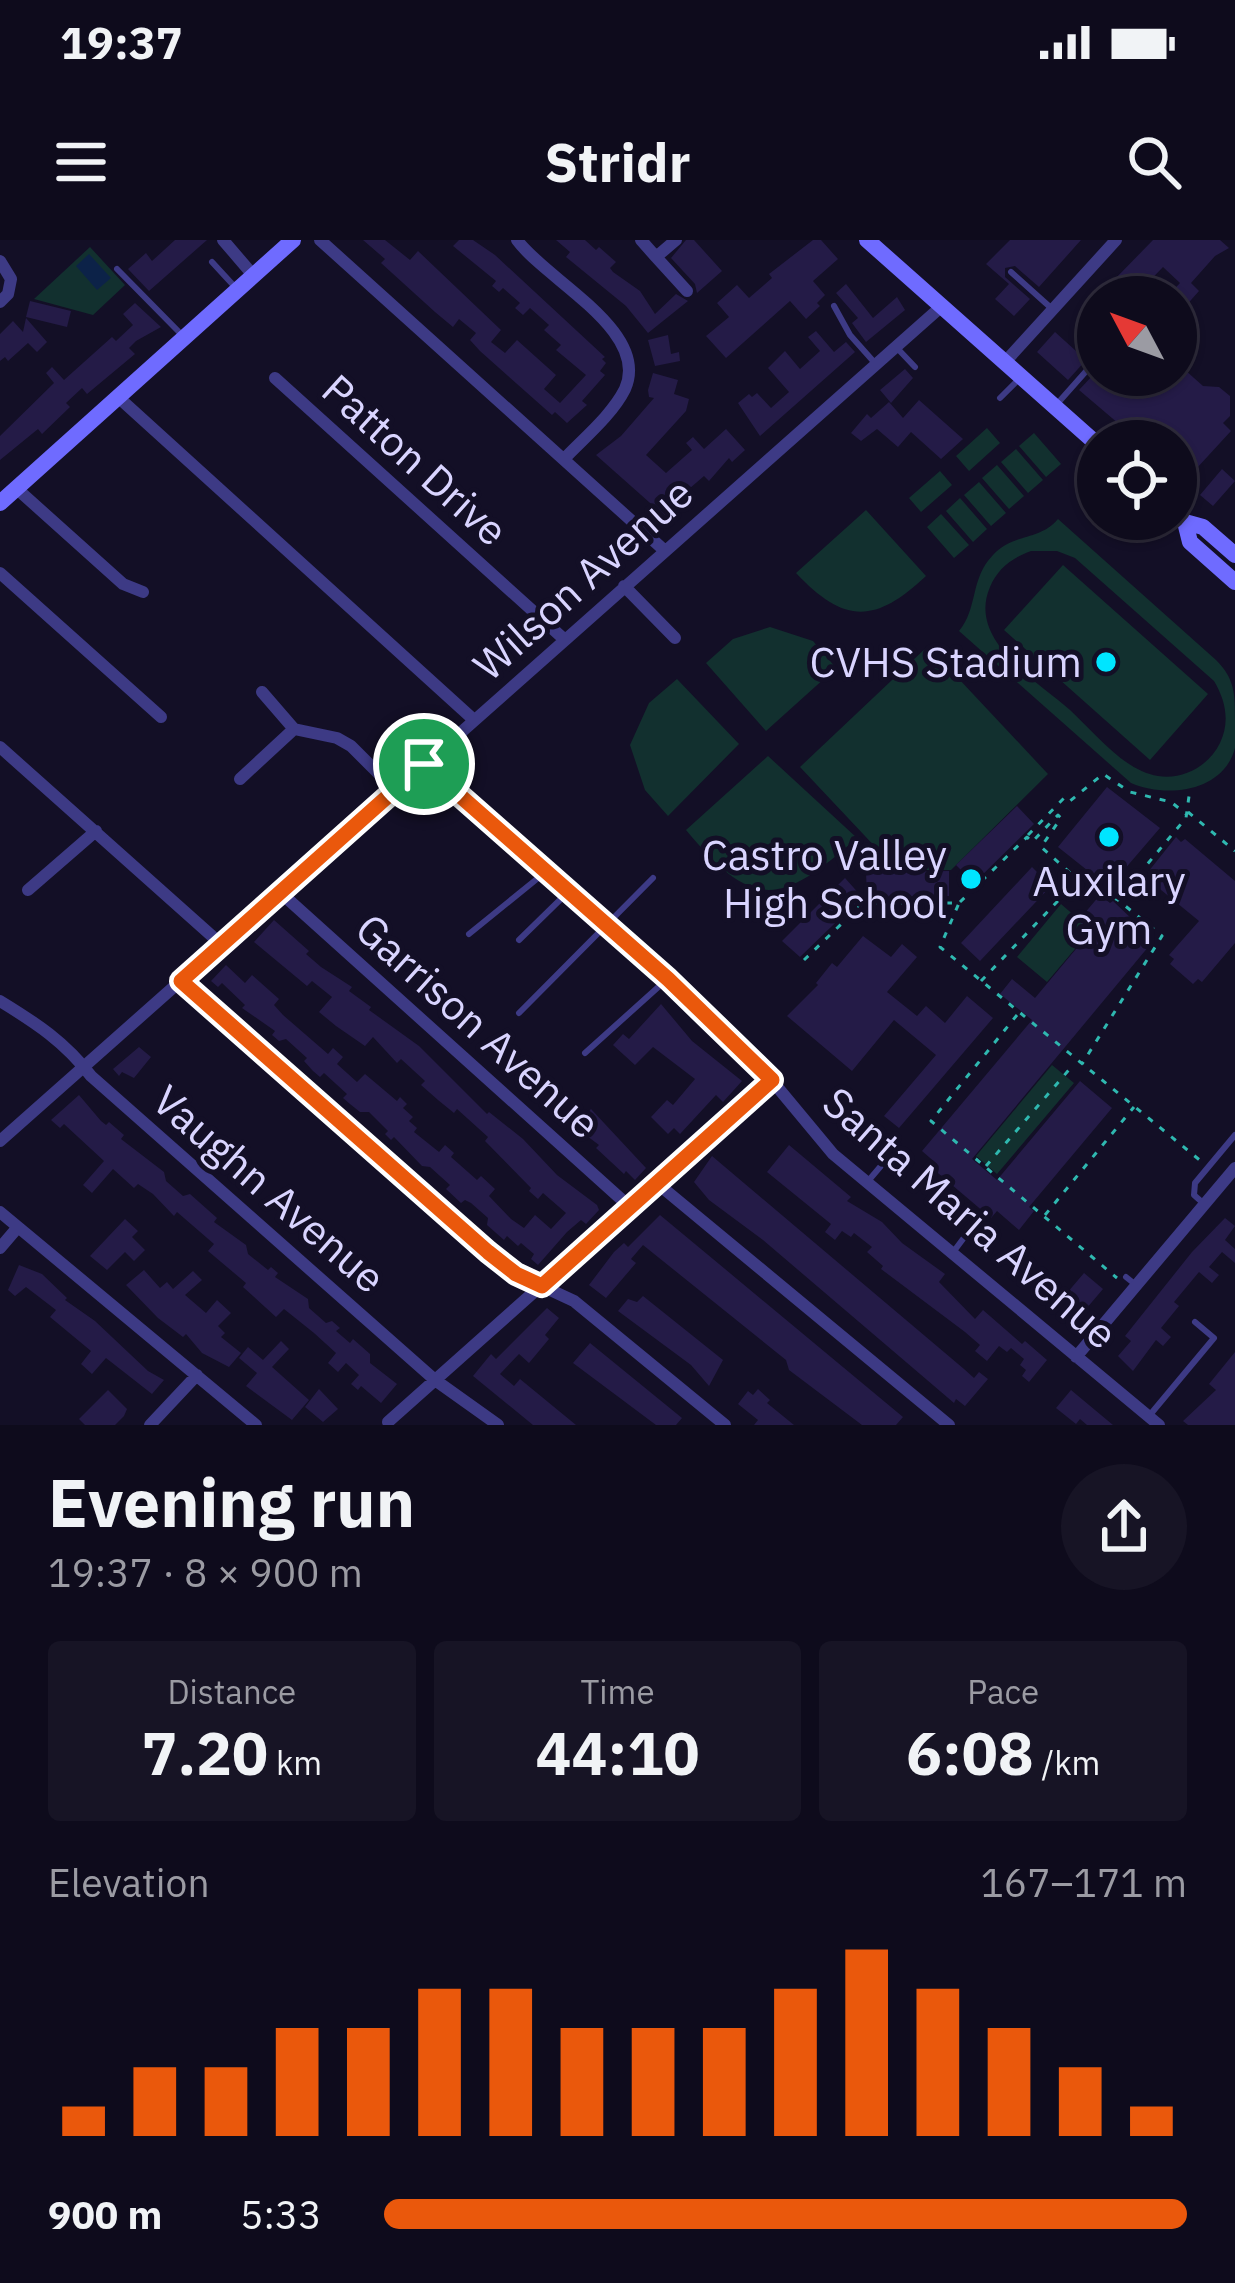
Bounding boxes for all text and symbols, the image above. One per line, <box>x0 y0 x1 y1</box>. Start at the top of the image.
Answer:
text: 19:37 <box>60 13 183 71</box>
text: Stridr <box>544 127 691 197</box>
icon: menu <box>48 129 114 195</box>
icon: search <box>1121 129 1187 195</box>
north arrow <box>1077 276 1197 396</box>
map controls <box>1077 276 1197 540</box>
street label: Patton Drive <box>311 362 520 557</box>
button: locate <box>1077 420 1197 540</box>
street label: Wilson Avenue <box>461 465 704 692</box>
place label: CVHS Stadium <box>809 634 1082 689</box>
marker: CVHS Stadium <box>1093 649 1119 675</box>
pin <box>373 713 475 815</box>
icon: arrive <box>391 731 457 797</box>
marker: Auxilary Gym <box>1096 824 1122 850</box>
place label: Castro Valley High School <box>702 827 947 930</box>
place label: Auxilary Gym <box>1032 853 1186 956</box>
marker: Castro Valley High School <box>958 866 984 892</box>
street label: Garrison Avenue <box>344 901 612 1150</box>
street label: Vaughn Avenue <box>142 1073 397 1305</box>
street label: Santa Maria Avenue <box>812 1075 1129 1361</box>
text: Evening run <box>48 1459 415 1545</box>
button: share <box>1061 1464 1187 1590</box>
text: 19:37 · 8 × 900 m <box>48 1547 363 1598</box>
text: Distance <box>167 1670 296 1713</box>
text: Time <box>580 1670 655 1713</box>
text: Pace <box>967 1670 1039 1713</box>
text: 7.20 <box>142 1713 268 1792</box>
text: 44:10 <box>536 1713 699 1792</box>
text: 6:08 <box>906 1713 1034 1792</box>
text: km <box>268 1741 322 1784</box>
text: /km <box>1034 1741 1100 1784</box>
text: Elevation <box>48 1857 210 1908</box>
text: 167–171 m <box>980 1857 1187 1908</box>
text: 900 m <box>48 2189 162 2240</box>
text: 5:33 <box>240 2189 322 2240</box>

